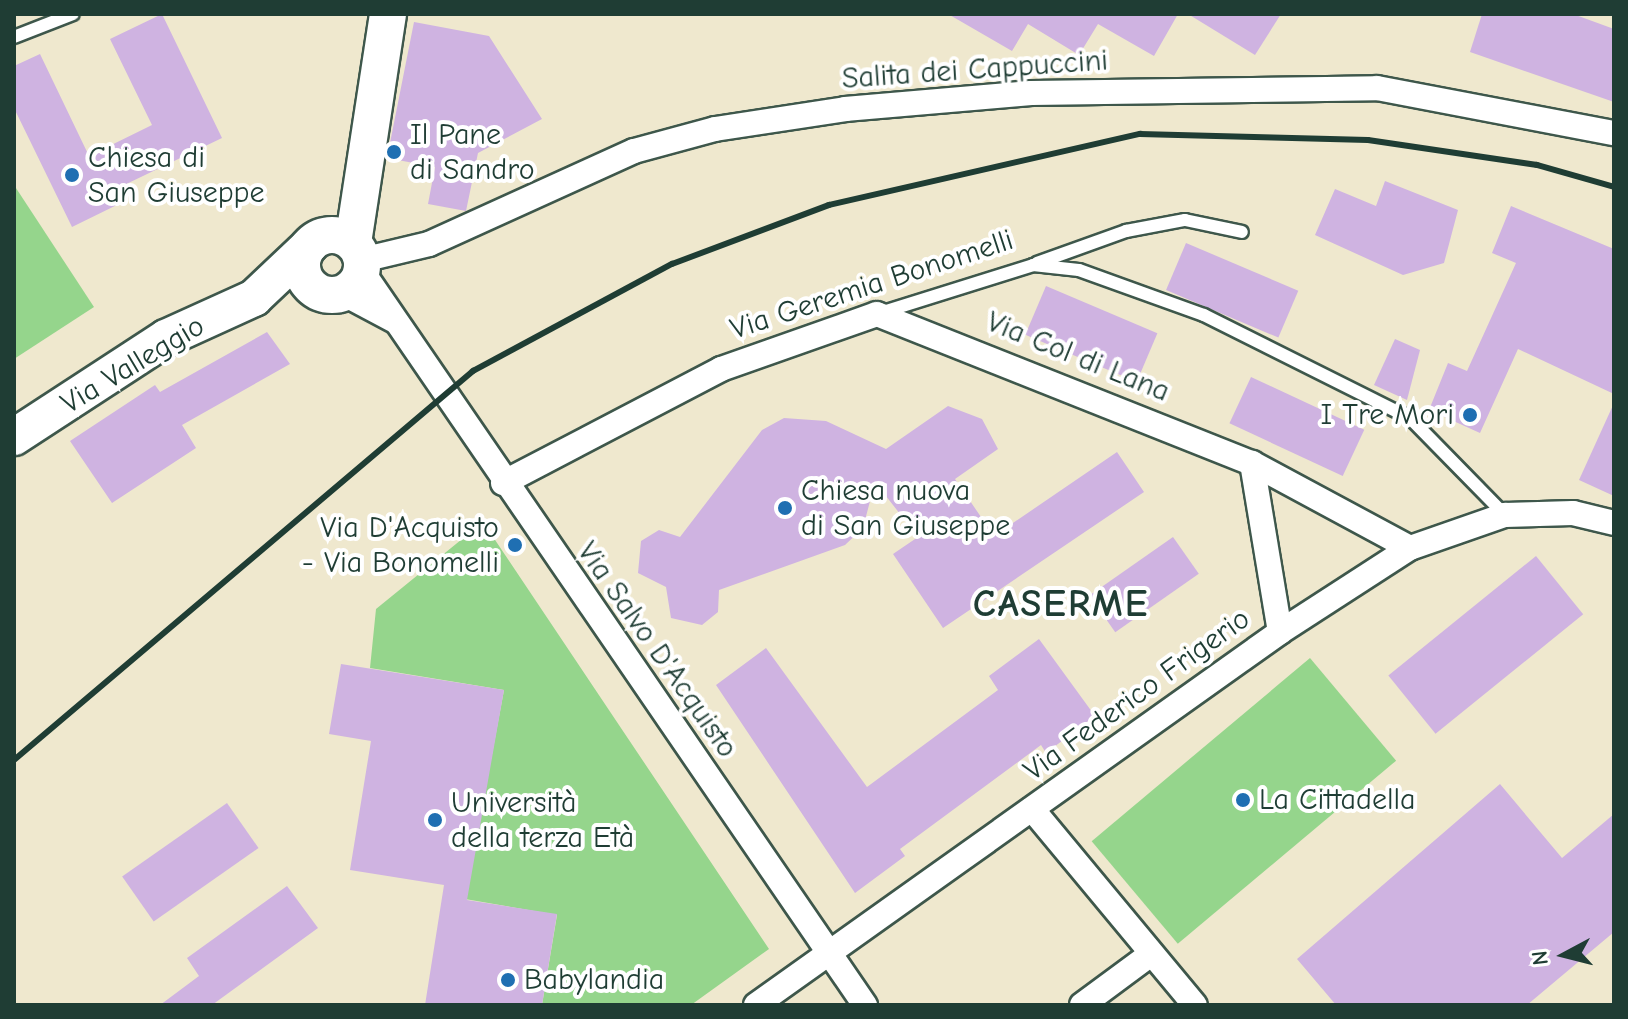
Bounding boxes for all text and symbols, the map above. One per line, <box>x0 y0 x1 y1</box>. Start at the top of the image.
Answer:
street label: Salita dei Cappuccini <box>841 43 1109 97</box>
place label: Il Pane di Sandro <box>410 117 535 188</box>
place label: Chiesa di San Giuseppe <box>88 140 265 210</box>
marker: Il Pane di Sandro <box>385 143 403 161</box>
marker: Chiesa di San Giuseppe <box>63 166 81 184</box>
street label: Via Geremia Bonomelli <box>726 222 1018 348</box>
street label: Via Col di Lana <box>981 304 1175 410</box>
street label: Via Valleggio <box>55 308 211 422</box>
place label: I Tre Mori <box>1320 397 1454 433</box>
marker: I Tre Mori <box>1461 406 1479 424</box>
place label: Chiesa nuova di San Giuseppe <box>801 473 1010 544</box>
marker: Chiesa nuova di San Giuseppe <box>776 499 794 517</box>
place label: Via D'Acquisto - Via Bonomelli <box>302 510 499 580</box>
street label: Via Salvo D'Acquisto <box>569 535 745 765</box>
marker: Via D'Acquisto - Via Bonomelli <box>506 536 524 554</box>
district label: CASERME <box>973 582 1149 628</box>
street label: Via Federico Frigerio <box>1017 601 1257 789</box>
place label: La Cittadella <box>1259 782 1416 818</box>
place label: Università della terza Età <box>451 785 634 856</box>
marker: La Cittadella <box>1234 791 1252 809</box>
marker: Università della terza Età <box>426 811 444 829</box>
north arrow <box>1524 915 1604 995</box>
text: N <box>1526 949 1554 967</box>
place label: Babylandia <box>524 962 664 998</box>
marker: Babylandia <box>499 971 517 989</box>

